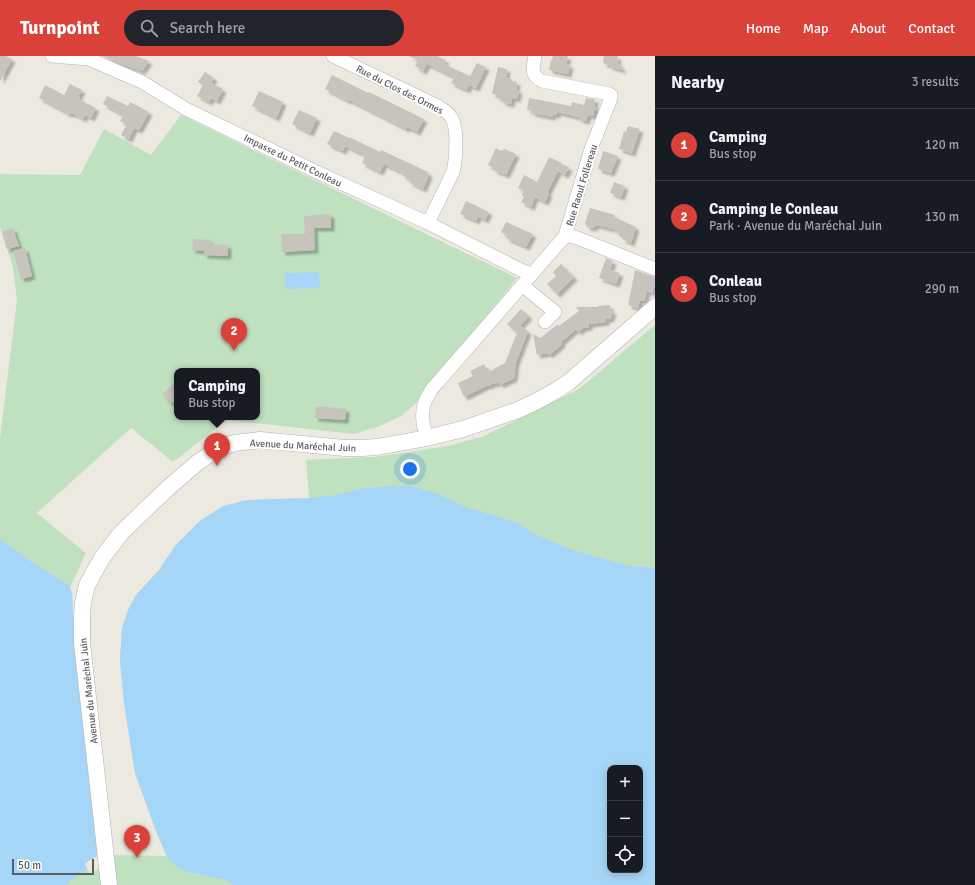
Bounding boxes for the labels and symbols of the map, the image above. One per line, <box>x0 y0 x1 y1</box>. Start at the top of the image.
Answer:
street label: Rue du Clos des Ormes <box>354 63 446 117</box>
street label: Impasse du Petit Conleau <box>242 132 344 190</box>
street label: Rue Raoul Follereau <box>564 143 600 228</box>
pin: 2 <box>221 318 247 351</box>
pin: 1 <box>204 433 230 466</box>
street label: Avenue du Maréchal Juin <box>249 437 356 455</box>
your location <box>400 459 420 479</box>
street label: Avenue du Maréchal Juin <box>77 637 101 745</box>
pin: 3 <box>124 825 150 858</box>
scale bar <box>12 857 94 876</box>

